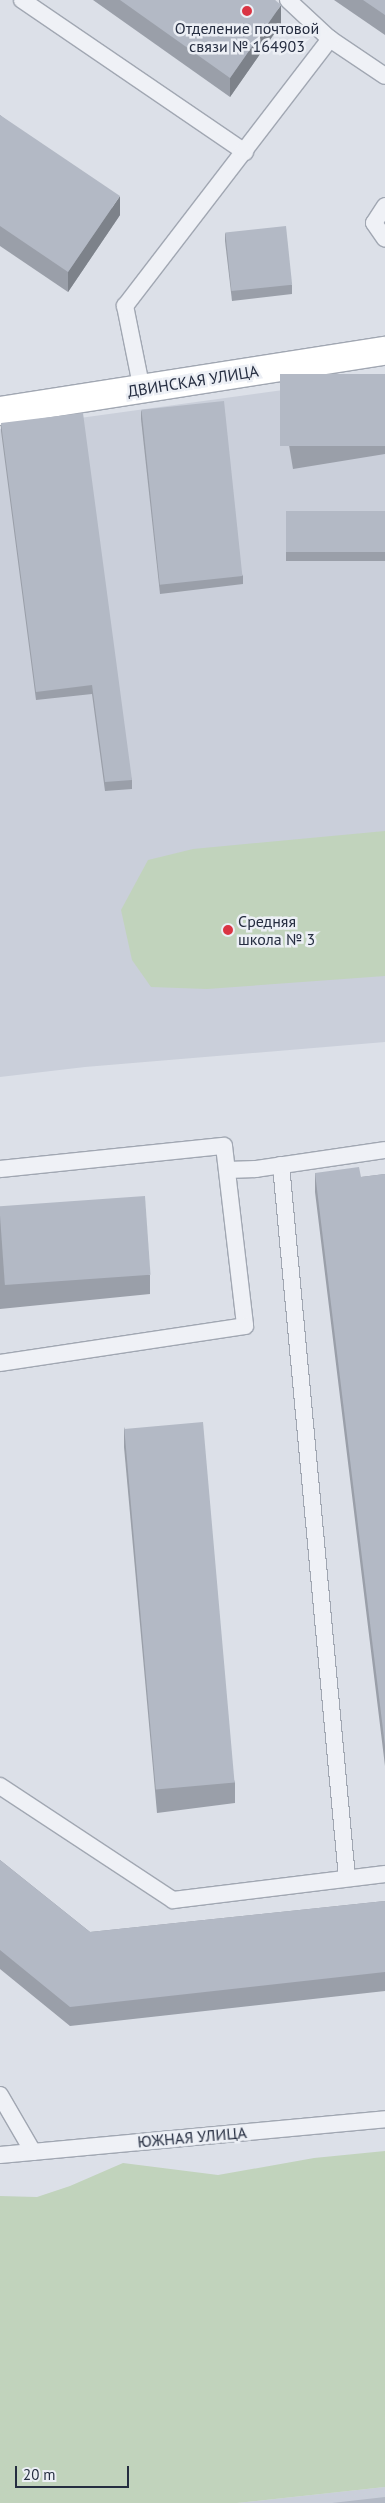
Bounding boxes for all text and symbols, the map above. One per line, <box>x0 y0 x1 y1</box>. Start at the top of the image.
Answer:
marker: Отделение почтовой связи № 164903 <box>241 5 253 17</box>
place label: Отделение почтовой связи № 164903 <box>175 18 319 56</box>
street label: ДВИНСКАЯ УЛИЦА <box>126 361 260 401</box>
place label: Средняя школа № 3 <box>238 911 315 949</box>
marker: Средняя школа № 3 <box>222 924 234 936</box>
street label: ЮЖНАЯ УЛИЦА <box>136 2123 248 2151</box>
scale bar <box>18 2456 131 2488</box>
text: 20 m <box>23 2465 56 2484</box>

